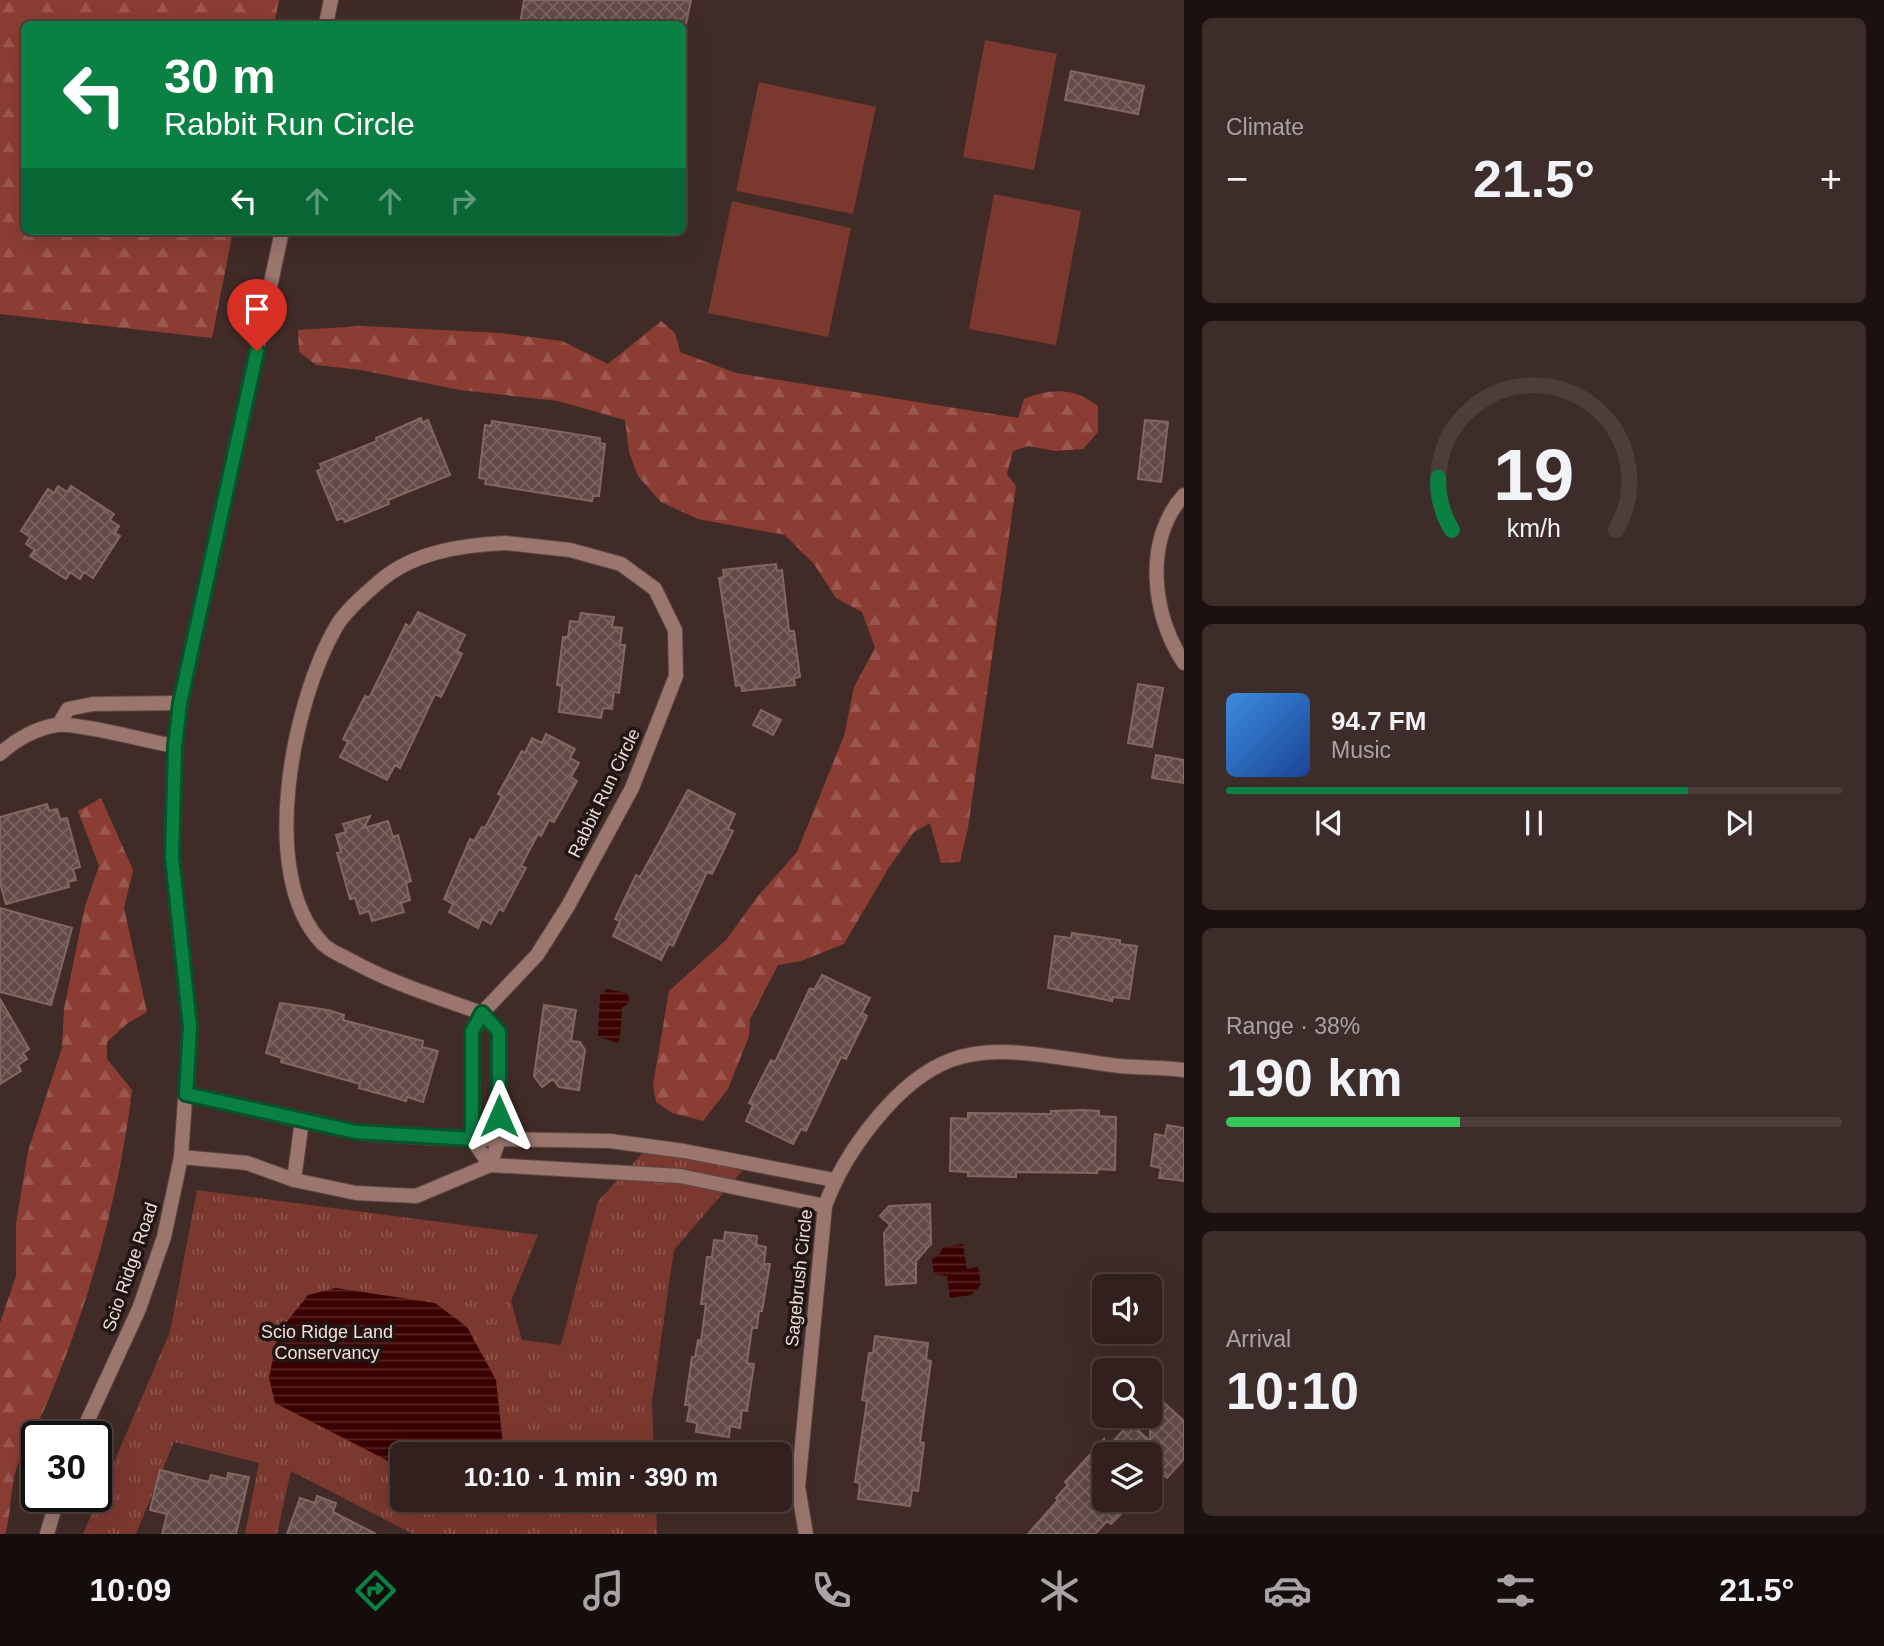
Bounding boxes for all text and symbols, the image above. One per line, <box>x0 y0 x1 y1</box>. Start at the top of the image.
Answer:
icon: left <box>49 49 140 140</box>
text: 30 m <box>164 49 276 103</box>
text: Rabbit Run Circle <box>164 106 415 142</box>
text: Climate <box>1226 114 1304 140</box>
text: 21.5° <box>1473 150 1595 208</box>
text: − <box>1226 158 1248 200</box>
text: + <box>1820 158 1842 200</box>
icon: left <box>225 182 263 220</box>
icon: ahead <box>298 182 336 220</box>
icon: ahead <box>371 182 409 220</box>
icon: right <box>444 182 482 220</box>
pin <box>227 279 287 351</box>
icon: arrive <box>238 290 276 328</box>
text: 19 <box>1494 434 1574 515</box>
text: km/h <box>1507 514 1561 542</box>
text: 94.7 FM <box>1331 706 1426 736</box>
street label: Rabbit Run Circle <box>564 725 644 861</box>
text: Music <box>1331 737 1391 763</box>
icon: previous <box>1310 804 1348 842</box>
icon: pause <box>1515 804 1553 842</box>
icon: next <box>1720 804 1758 842</box>
text: Range · 38% <box>1226 1013 1360 1039</box>
text: 190 km <box>1226 1049 1402 1107</box>
position arrow <box>462 1079 536 1153</box>
street label: Scio Ridge Road <box>99 1200 161 1334</box>
street label: Sagebrush Circle <box>782 1208 816 1348</box>
map controls <box>1092 1274 1162 1512</box>
button: sound <box>1092 1274 1162 1344</box>
park label: Scio Ridge Land Conservancy <box>261 1322 393 1363</box>
text: Arrival <box>1226 1326 1291 1352</box>
button: search <box>1092 1358 1162 1428</box>
text: 10:10 <box>1226 1362 1359 1420</box>
speed limit sign: 30 <box>21 1421 112 1512</box>
button: layers <box>1092 1442 1162 1512</box>
text: 10:10 · 1 min · 390 m <box>464 1462 718 1492</box>
icon: directions <box>351 1566 400 1615</box>
icon: music <box>579 1566 628 1615</box>
icon: phone <box>807 1566 856 1615</box>
icon: climate <box>1035 1566 1084 1615</box>
icon: car <box>1263 1566 1312 1615</box>
icon: filters <box>1491 1566 1540 1615</box>
text: 10:09 <box>90 1572 171 1608</box>
text: 21.5° <box>1719 1572 1794 1608</box>

